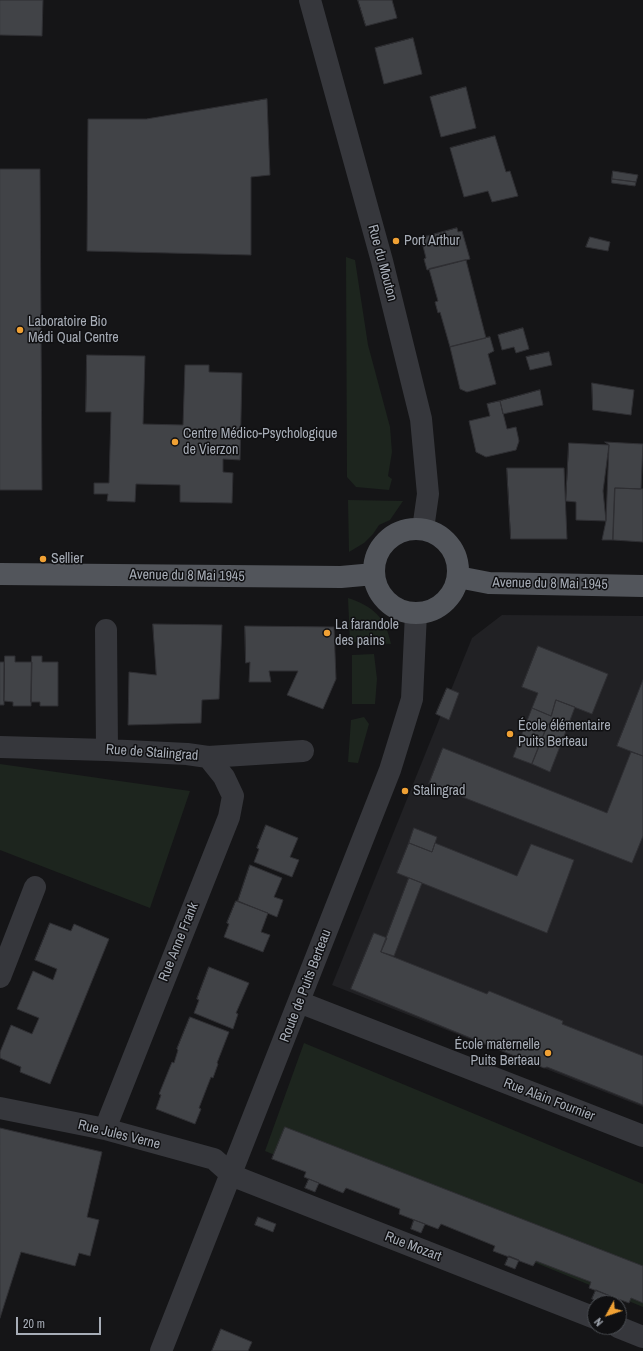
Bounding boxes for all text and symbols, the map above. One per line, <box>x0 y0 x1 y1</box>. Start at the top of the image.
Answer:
street label: Rue du Mouton <box>364 223 400 303</box>
place label: Port Arthur <box>404 233 460 249</box>
marker: Port Arthur <box>391 236 401 246</box>
place label: Laboratoire Bio Médi Qual Centre <box>28 314 119 346</box>
marker: Laboratoire Bio Médi Qual Centre <box>15 325 25 335</box>
place label: Centre Médico-Psychologique de Vierzon <box>183 426 337 458</box>
marker: Centre Médico-Psychologique de Vierzon <box>170 437 180 447</box>
place label: Sellier <box>51 551 84 567</box>
marker: Sellier <box>38 554 48 564</box>
street label: Avenue du 8 Mai 1945 <box>129 567 245 585</box>
street label: Avenue du 8 Mai 1945 <box>492 575 608 593</box>
place label: La farandole des pains <box>335 617 399 650</box>
marker: La farandole des pains <box>322 628 332 638</box>
place label: École élémentaire Puits Berteau <box>518 718 611 750</box>
marker: École élémentaire Puits Berteau <box>505 729 515 739</box>
street label: Rue de Stalingrad <box>105 741 199 765</box>
place label: Stalingrad <box>413 783 465 799</box>
marker: Stalingrad <box>400 786 410 796</box>
street label: Rue Anne Frank <box>156 900 202 984</box>
street label: Route de Puits Berteau <box>277 927 335 1045</box>
place label: École maternelle Puits Berteau <box>455 1037 540 1070</box>
marker: École maternelle Puits Berteau <box>543 1048 553 1058</box>
street label: Rue Alain Fournier <box>501 1075 597 1125</box>
street label: Rue Jules Verne <box>76 1117 162 1153</box>
street label: Rue Mozart <box>382 1229 444 1265</box>
north arrow <box>587 1295 627 1335</box>
scale bar <box>18 1309 103 1335</box>
text: N <box>591 1315 606 1329</box>
text: 20 m <box>23 1316 45 1332</box>

